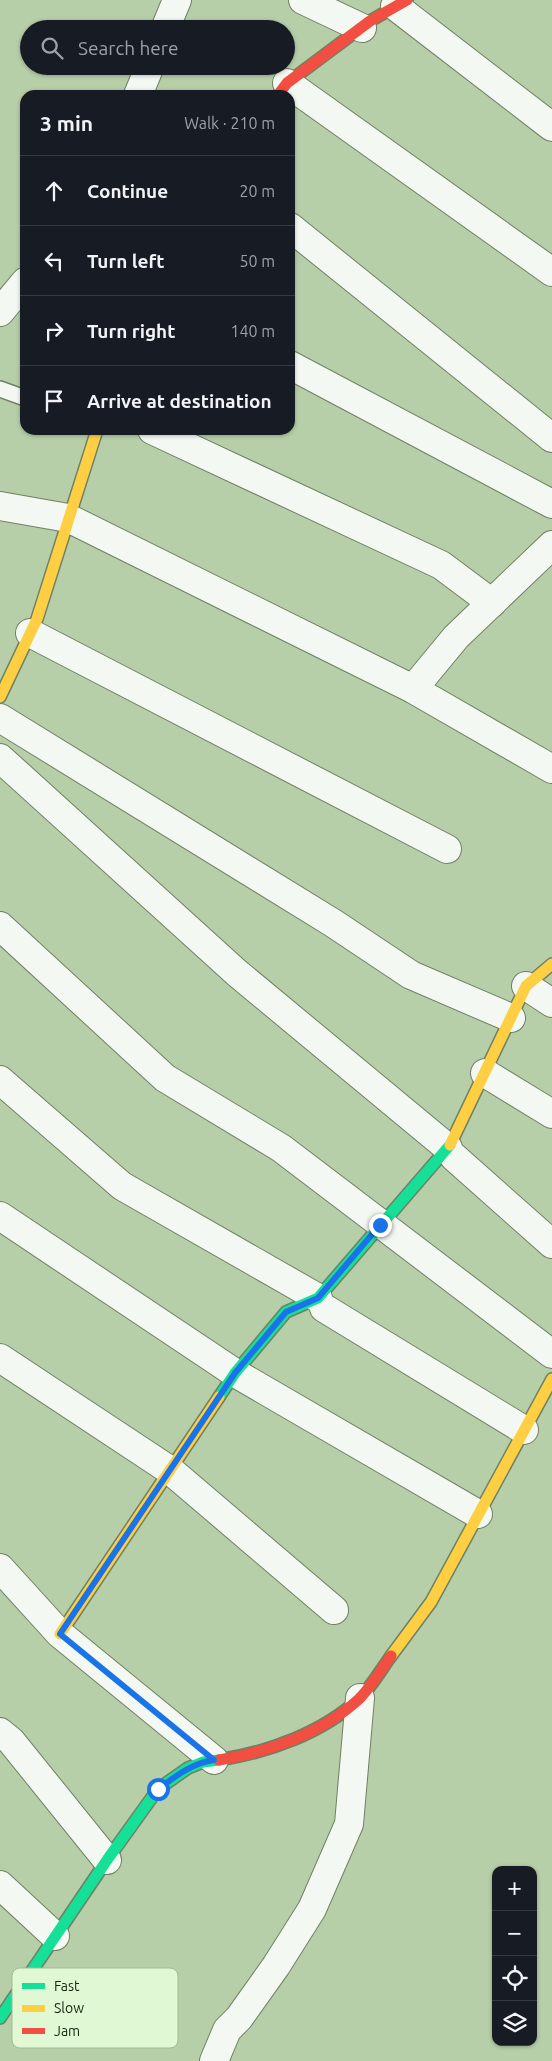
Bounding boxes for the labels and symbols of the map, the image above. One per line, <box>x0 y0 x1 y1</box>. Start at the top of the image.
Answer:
route end <box>369 1214 392 1237</box>
route start <box>147 1778 170 1801</box>
legend <box>12 1968 178 2048</box>
text: Fast <box>54 1978 80 1994</box>
text: Slow <box>54 2000 84 2016</box>
text: Jam <box>54 2023 80 2039</box>

